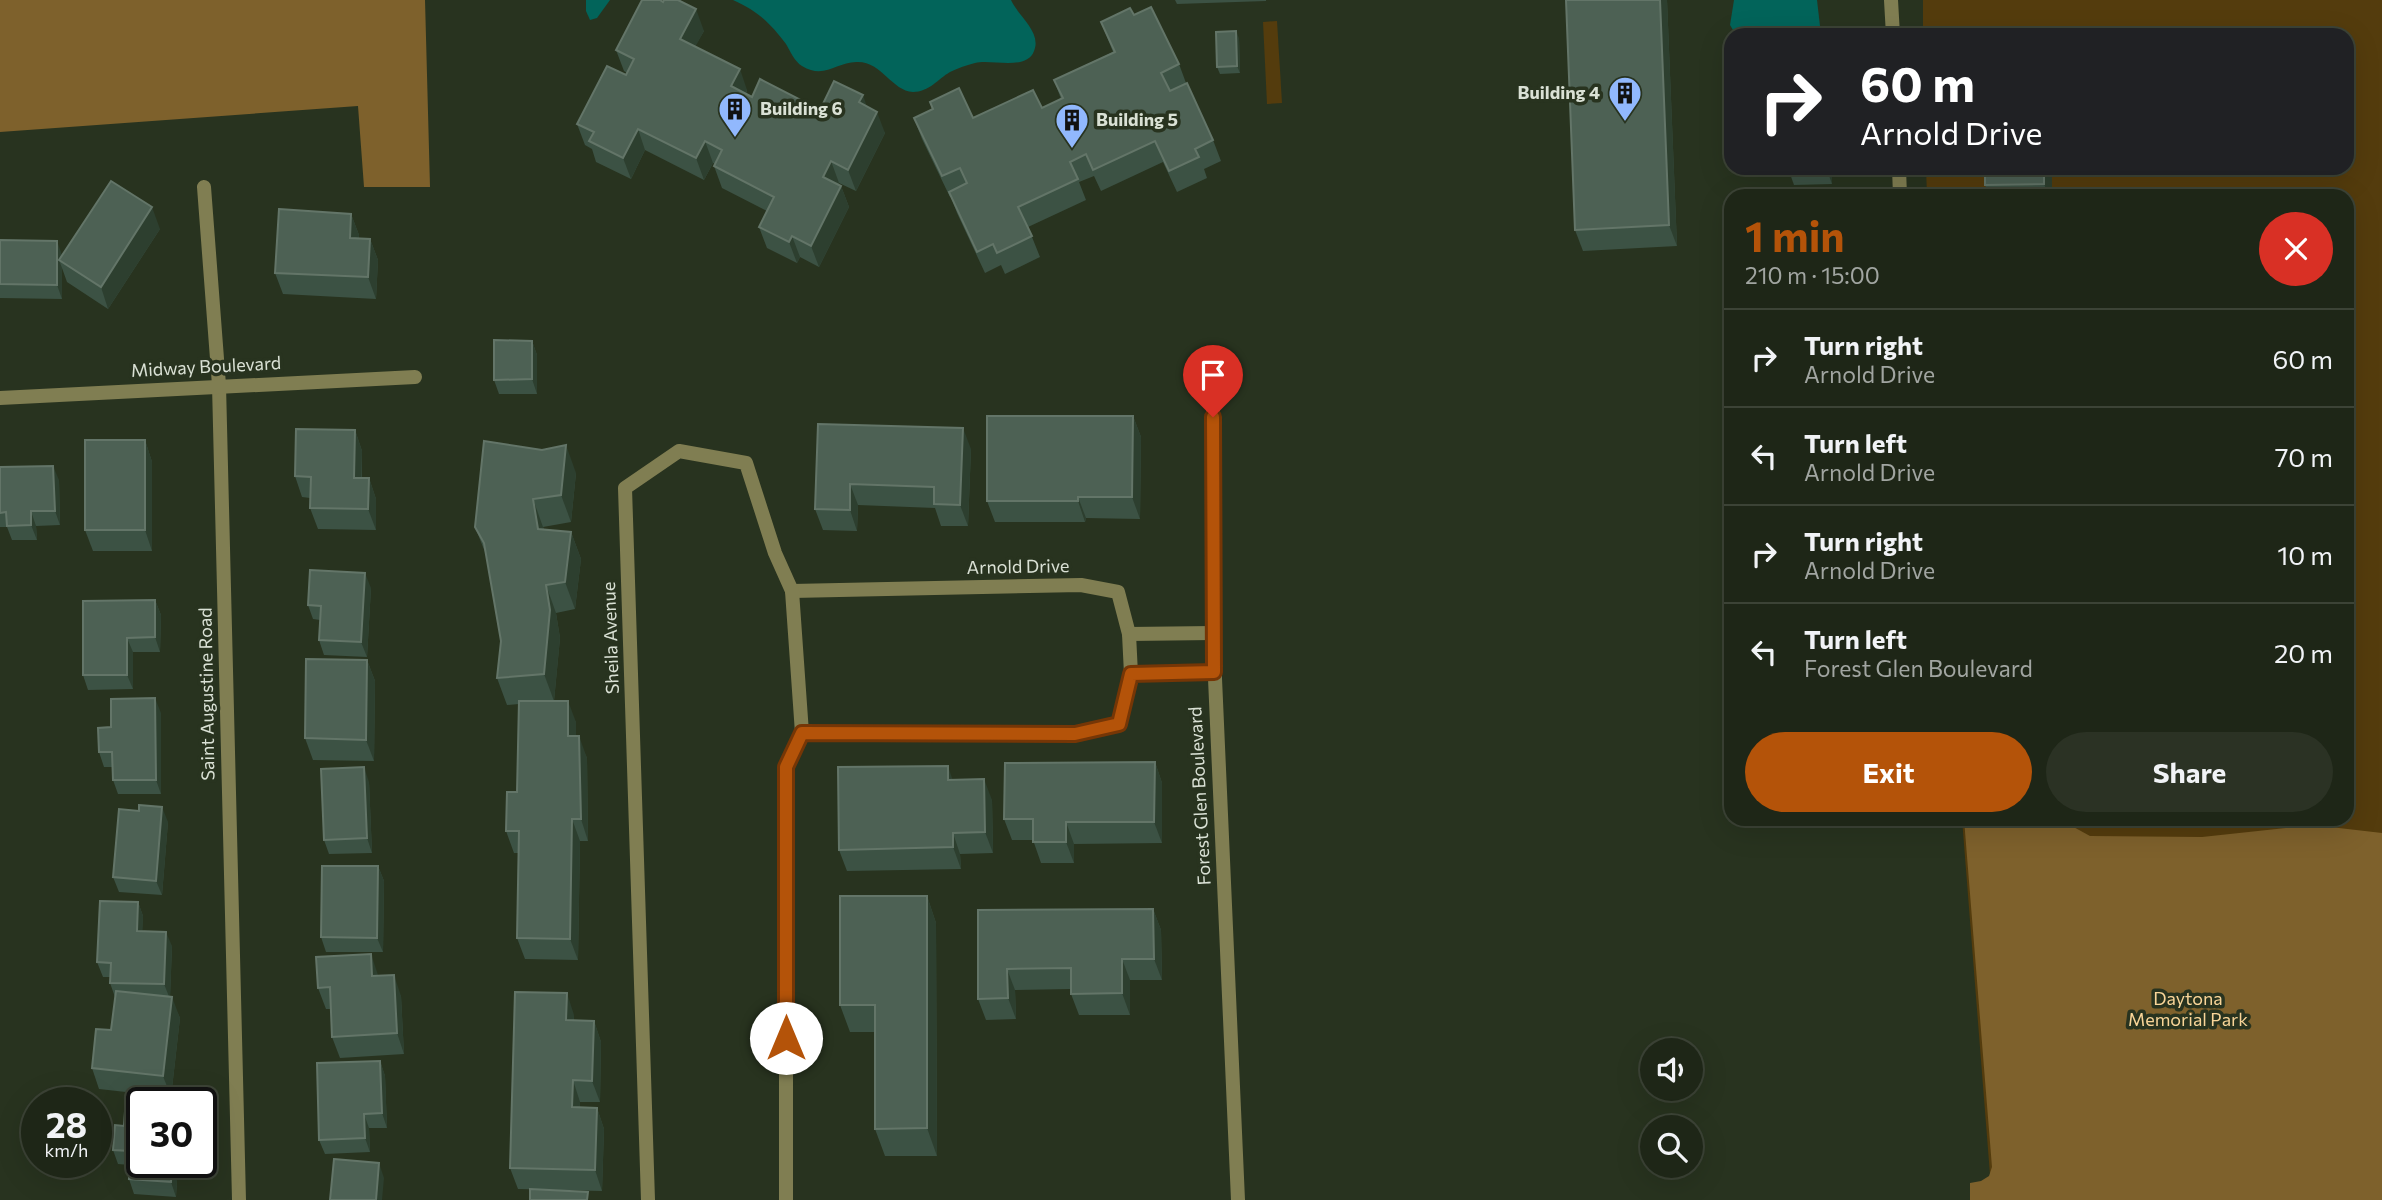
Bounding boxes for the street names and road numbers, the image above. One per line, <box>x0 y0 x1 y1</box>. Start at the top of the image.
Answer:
street label: Midway Boulevard <box>130 351 282 381</box>
street label: Arnold Drive <box>967 554 1069 578</box>
street label: Sheila Avenue <box>597 581 623 695</box>
street label: Saint Augustine Road <box>193 607 219 781</box>
street label: Forest Glen Boulevard <box>1183 706 1215 886</box>

